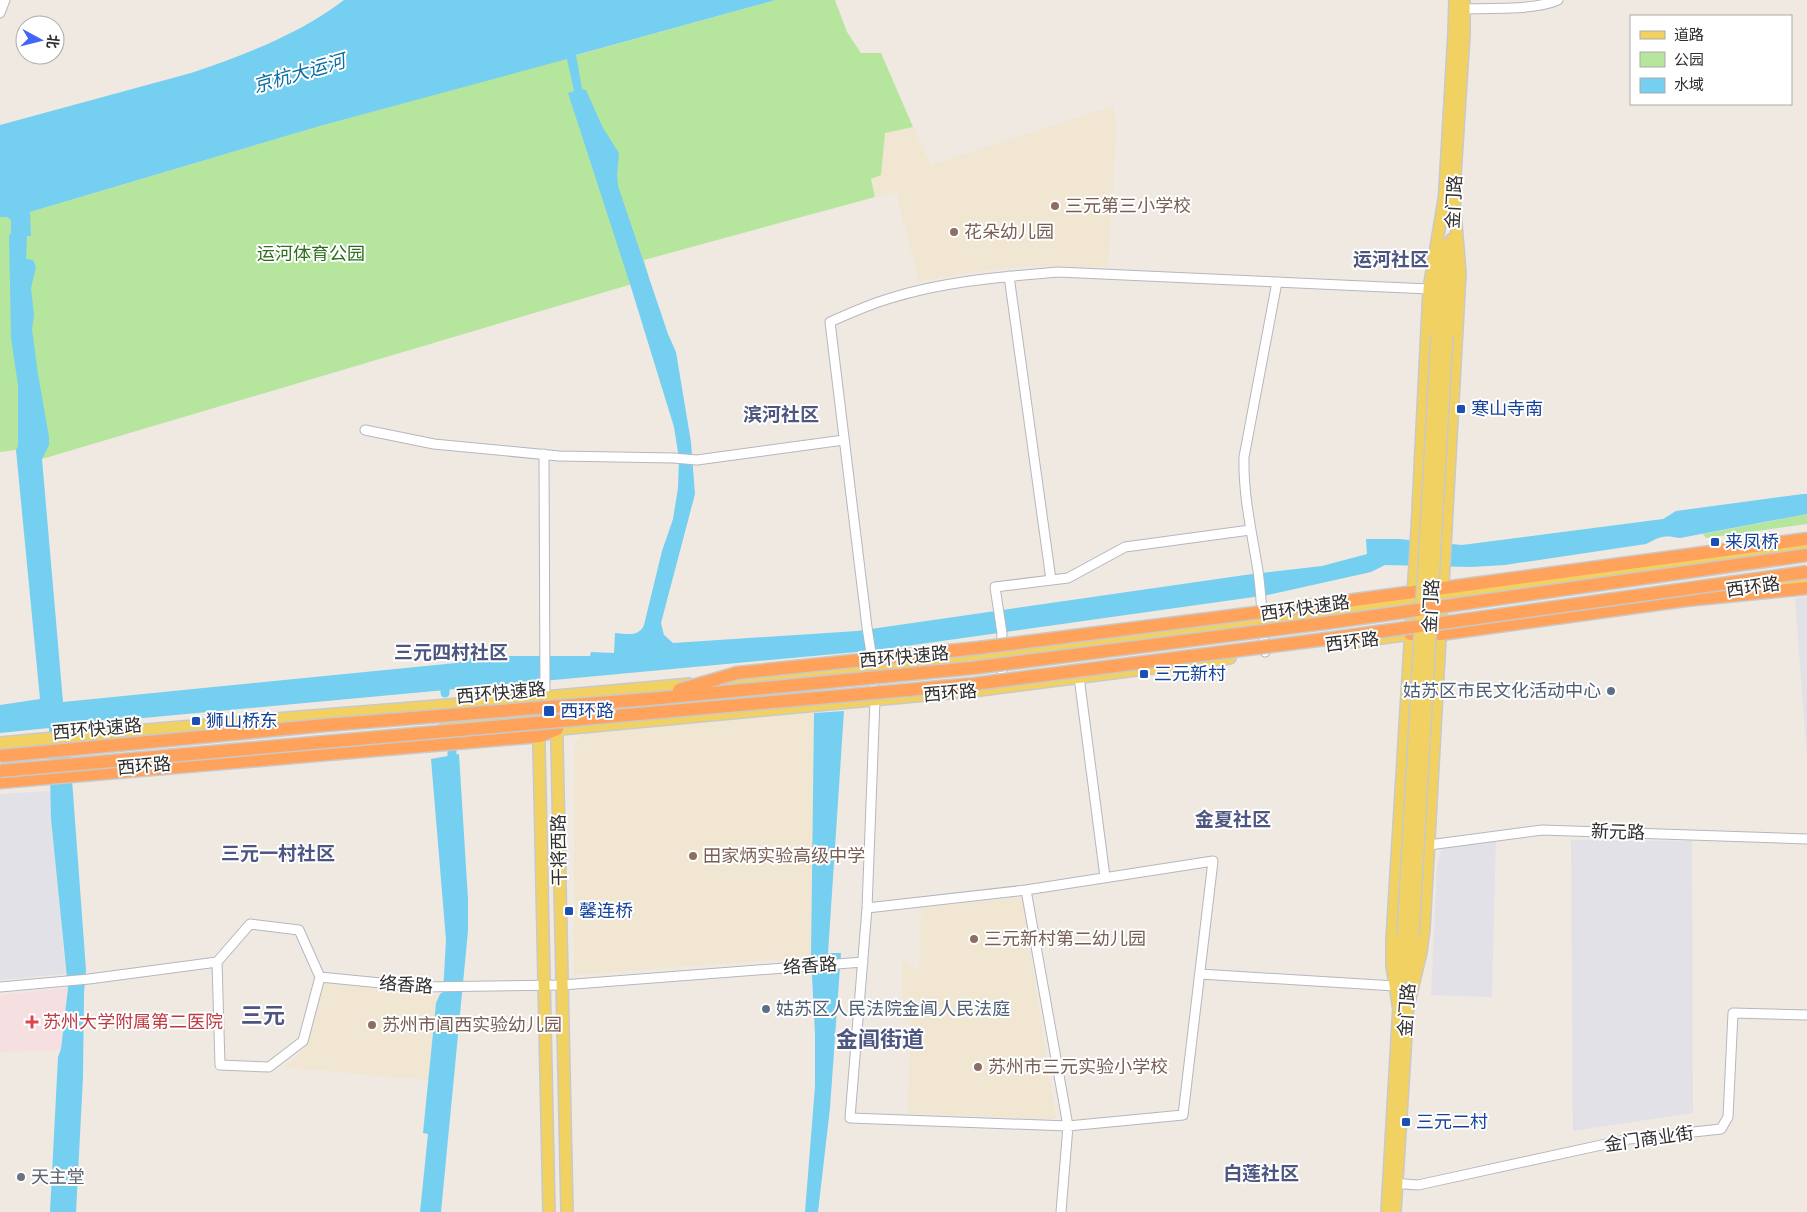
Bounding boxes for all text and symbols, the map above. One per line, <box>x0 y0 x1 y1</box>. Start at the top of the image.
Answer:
north arrow <box>15 15 65 65</box>
legend <box>1630 15 1792 105</box>
text: 道路 <box>1674 26 1704 45</box>
text: 北 <box>43 34 62 50</box>
water label: 京杭大运河 <box>251 49 352 99</box>
text: 公园 <box>1674 51 1704 70</box>
text: 水域 <box>1674 76 1704 95</box>
street label: 金门路 <box>1443 175 1466 230</box>
place label: 三元第三小学校 <box>1065 196 1191 217</box>
marker: 三元第三小学校 <box>1049 200 1061 212</box>
place label: 花朵幼儿园 <box>964 222 1054 243</box>
marker: 花朵幼儿园 <box>948 226 960 238</box>
park label: 运河体育公园 <box>257 244 365 265</box>
district label: 运河社区 <box>1353 249 1429 272</box>
place label: 寒山寺南 <box>1471 399 1543 420</box>
marker: 寒山寺南 <box>1455 403 1467 415</box>
district label: 滨河社区 <box>743 404 819 427</box>
place label: 来凤桥 <box>1725 532 1779 553</box>
marker: 来凤桥 <box>1709 536 1721 548</box>
street label: 西环路 <box>1725 573 1781 602</box>
street label: 金门路 <box>1420 579 1443 634</box>
street label: 西环快速路 <box>1259 592 1351 625</box>
street label: 西环路 <box>1324 629 1380 656</box>
district label: 三元四村社区 <box>394 642 508 665</box>
street label: 西环快速路 <box>858 643 950 672</box>
place label: 三元新村 <box>1154 664 1226 685</box>
marker: 三元新村 <box>1138 668 1150 680</box>
street label: 西环快速路 <box>455 679 547 708</box>
street label: 西环路 <box>922 681 978 706</box>
place label: 姑苏区市民文化活动中心 <box>1403 681 1601 702</box>
marker: 姑苏区市民文化活动中心 <box>1605 685 1617 697</box>
place label: 西环路 <box>560 701 614 722</box>
marker: 西环路 <box>542 704 556 718</box>
place label: 狮山桥东 <box>206 711 278 732</box>
street label: 西环快速路 <box>51 715 143 744</box>
marker: 狮山桥东 <box>190 715 202 727</box>
street label: 西环路 <box>116 754 172 779</box>
district label: 金夏社区 <box>1195 809 1271 832</box>
street label: 干将西路 <box>548 814 571 886</box>
street label: 新元路 <box>1591 821 1645 844</box>
district label: 三元一村社区 <box>221 843 335 866</box>
place label: 田家炳实验高级中学 <box>703 846 865 867</box>
marker: 田家炳实验高级中学 <box>687 850 699 862</box>
place label: 馨连桥 <box>579 901 633 922</box>
marker: 馨连桥 <box>563 905 575 917</box>
place label: 三元新村第二幼儿园 <box>984 929 1146 950</box>
marker: 三元新村第二幼儿园 <box>968 933 980 945</box>
street label: 络香路 <box>782 954 838 979</box>
street label: 络香路 <box>378 973 434 998</box>
street label: 金门路 <box>1395 982 1420 1038</box>
place label: 姑苏区人民法院金阊人民法庭 <box>776 999 1010 1020</box>
district label: 三元 <box>241 1003 285 1030</box>
marker: 姑苏区人民法院金阊人民法庭 <box>760 1003 772 1015</box>
place label: 苏州大学附属第二医院 <box>43 1012 223 1033</box>
marker: 苏州大学附属第二医院 <box>25 1015 39 1029</box>
place label: 苏州市阊西实验幼儿园 <box>382 1015 562 1036</box>
marker: 苏州市阊西实验幼儿园 <box>366 1019 378 1031</box>
district label: 金阊街道 <box>836 1027 924 1054</box>
place label: 苏州市三元实验小学校 <box>988 1057 1168 1078</box>
marker: 苏州市三元实验小学校 <box>972 1061 984 1073</box>
place label: 三元二村 <box>1416 1112 1488 1133</box>
marker: 三元二村 <box>1400 1116 1412 1128</box>
street label: 金门商业街 <box>1603 1123 1695 1156</box>
district label: 白莲社区 <box>1223 1163 1299 1186</box>
place label: 天主堂 <box>31 1167 85 1188</box>
marker: 天主堂 <box>15 1171 27 1183</box>

